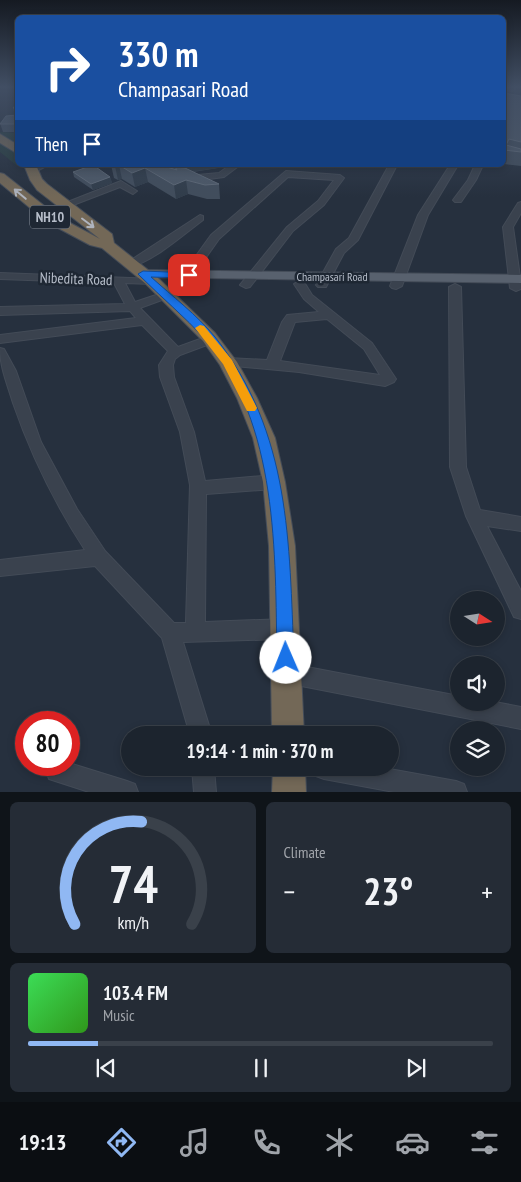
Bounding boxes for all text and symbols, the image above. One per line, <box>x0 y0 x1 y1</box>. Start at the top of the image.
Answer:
text: 330 m <box>118 31 199 77</box>
icon: right <box>35 35 100 100</box>
text: Champasari Road <box>118 75 248 103</box>
icon: arrive <box>78 130 106 158</box>
text: Then <box>35 132 68 156</box>
one-way arrow <box>14 189 27 200</box>
road number: NH10 <box>30 206 70 228</box>
one-way arrow <box>81 218 95 228</box>
pin <box>168 254 210 296</box>
icon: arrive <box>175 261 203 289</box>
street label: Nibedita Road <box>39 268 113 289</box>
street label: Champasari Road <box>296 269 368 284</box>
north arrow <box>450 591 505 646</box>
map controls <box>450 591 505 776</box>
position arrow <box>259 631 311 683</box>
button: sound <box>450 656 505 711</box>
speed limit sign: 80 <box>15 711 80 776</box>
button: layers <box>450 721 505 776</box>
text: 19:14 · 1 min · 370 m <box>187 739 333 763</box>
text: Climate <box>284 842 326 862</box>
text: 74 <box>108 850 158 917</box>
text: 23° <box>363 866 413 915</box>
text: − <box>284 873 295 910</box>
text: + <box>481 873 493 910</box>
text: km/h <box>117 911 149 934</box>
text: 103.4 FM <box>103 981 168 1005</box>
text: Music <box>103 1005 135 1025</box>
icon: previous <box>92 1054 120 1082</box>
icon: pause <box>247 1054 275 1082</box>
icon: next <box>402 1054 430 1082</box>
icon: directions <box>104 1125 139 1160</box>
icon: music <box>177 1125 212 1160</box>
icon: phone <box>249 1125 284 1160</box>
icon: climate <box>322 1125 357 1160</box>
icon: car <box>395 1125 430 1160</box>
icon: filters <box>467 1125 502 1160</box>
text: 19:13 <box>19 1128 66 1156</box>

